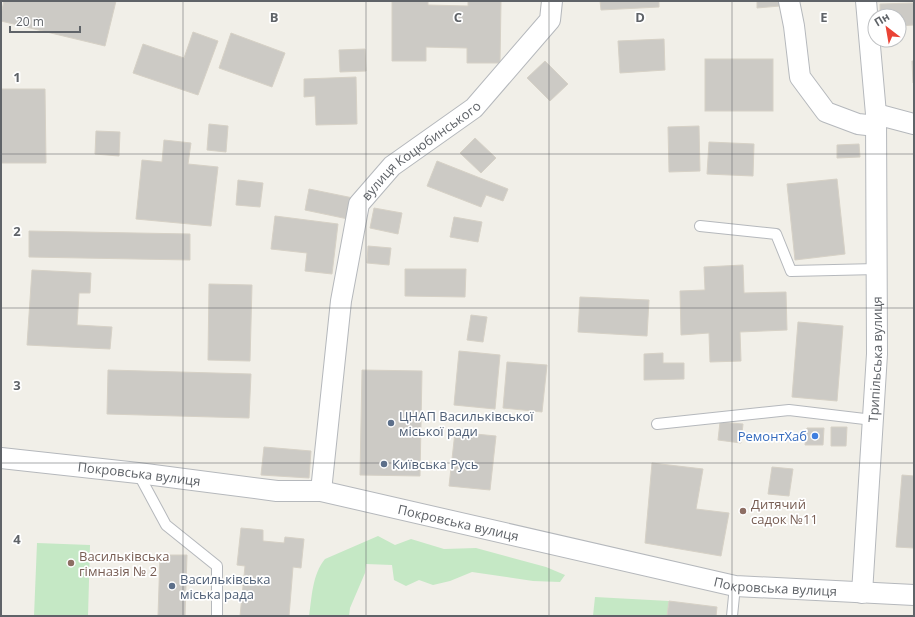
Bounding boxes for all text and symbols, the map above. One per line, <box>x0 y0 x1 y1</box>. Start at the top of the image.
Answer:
scale bar <box>10 8 80 34</box>
text: B <box>270 8 279 26</box>
text: C <box>454 8 462 26</box>
text: D <box>635 8 645 26</box>
text: E <box>820 8 828 26</box>
north arrow <box>867 8 907 48</box>
text: Пн <box>871 9 892 29</box>
text: 20 m <box>16 13 44 30</box>
text: 1 <box>13 68 21 86</box>
street label: вулиця Коцюбинського <box>357 97 485 204</box>
text: 2 <box>13 222 21 240</box>
street label: Трипільська вулиця <box>864 296 886 423</box>
text: 3 <box>13 376 21 394</box>
place label: ЦНАП Васильківської міської ради <box>399 407 534 440</box>
marker: ЦНАП Васильківської міської ради <box>386 418 396 428</box>
place label: РемонтХаб <box>738 427 807 445</box>
marker: РемонтХаб <box>810 431 820 441</box>
place label: Київська Русь <box>392 455 478 473</box>
street label: Покровська вулиця <box>77 457 202 490</box>
marker: Київська Русь <box>379 459 389 469</box>
place label: Дитячий садок №11 <box>751 495 818 528</box>
street label: Покровська вулиця <box>396 500 521 545</box>
marker: Дитячий садок №11 <box>738 506 748 516</box>
text: 4 <box>13 530 21 548</box>
place label: Васильківська гімназія № 2 <box>79 547 170 580</box>
marker: Васильківська гімназія № 2 <box>66 558 76 568</box>
place label: Васильківська міська рада <box>180 570 271 603</box>
street label: Покровська вулиця <box>712 572 837 600</box>
marker: Васильківська міська рада <box>167 581 177 591</box>

